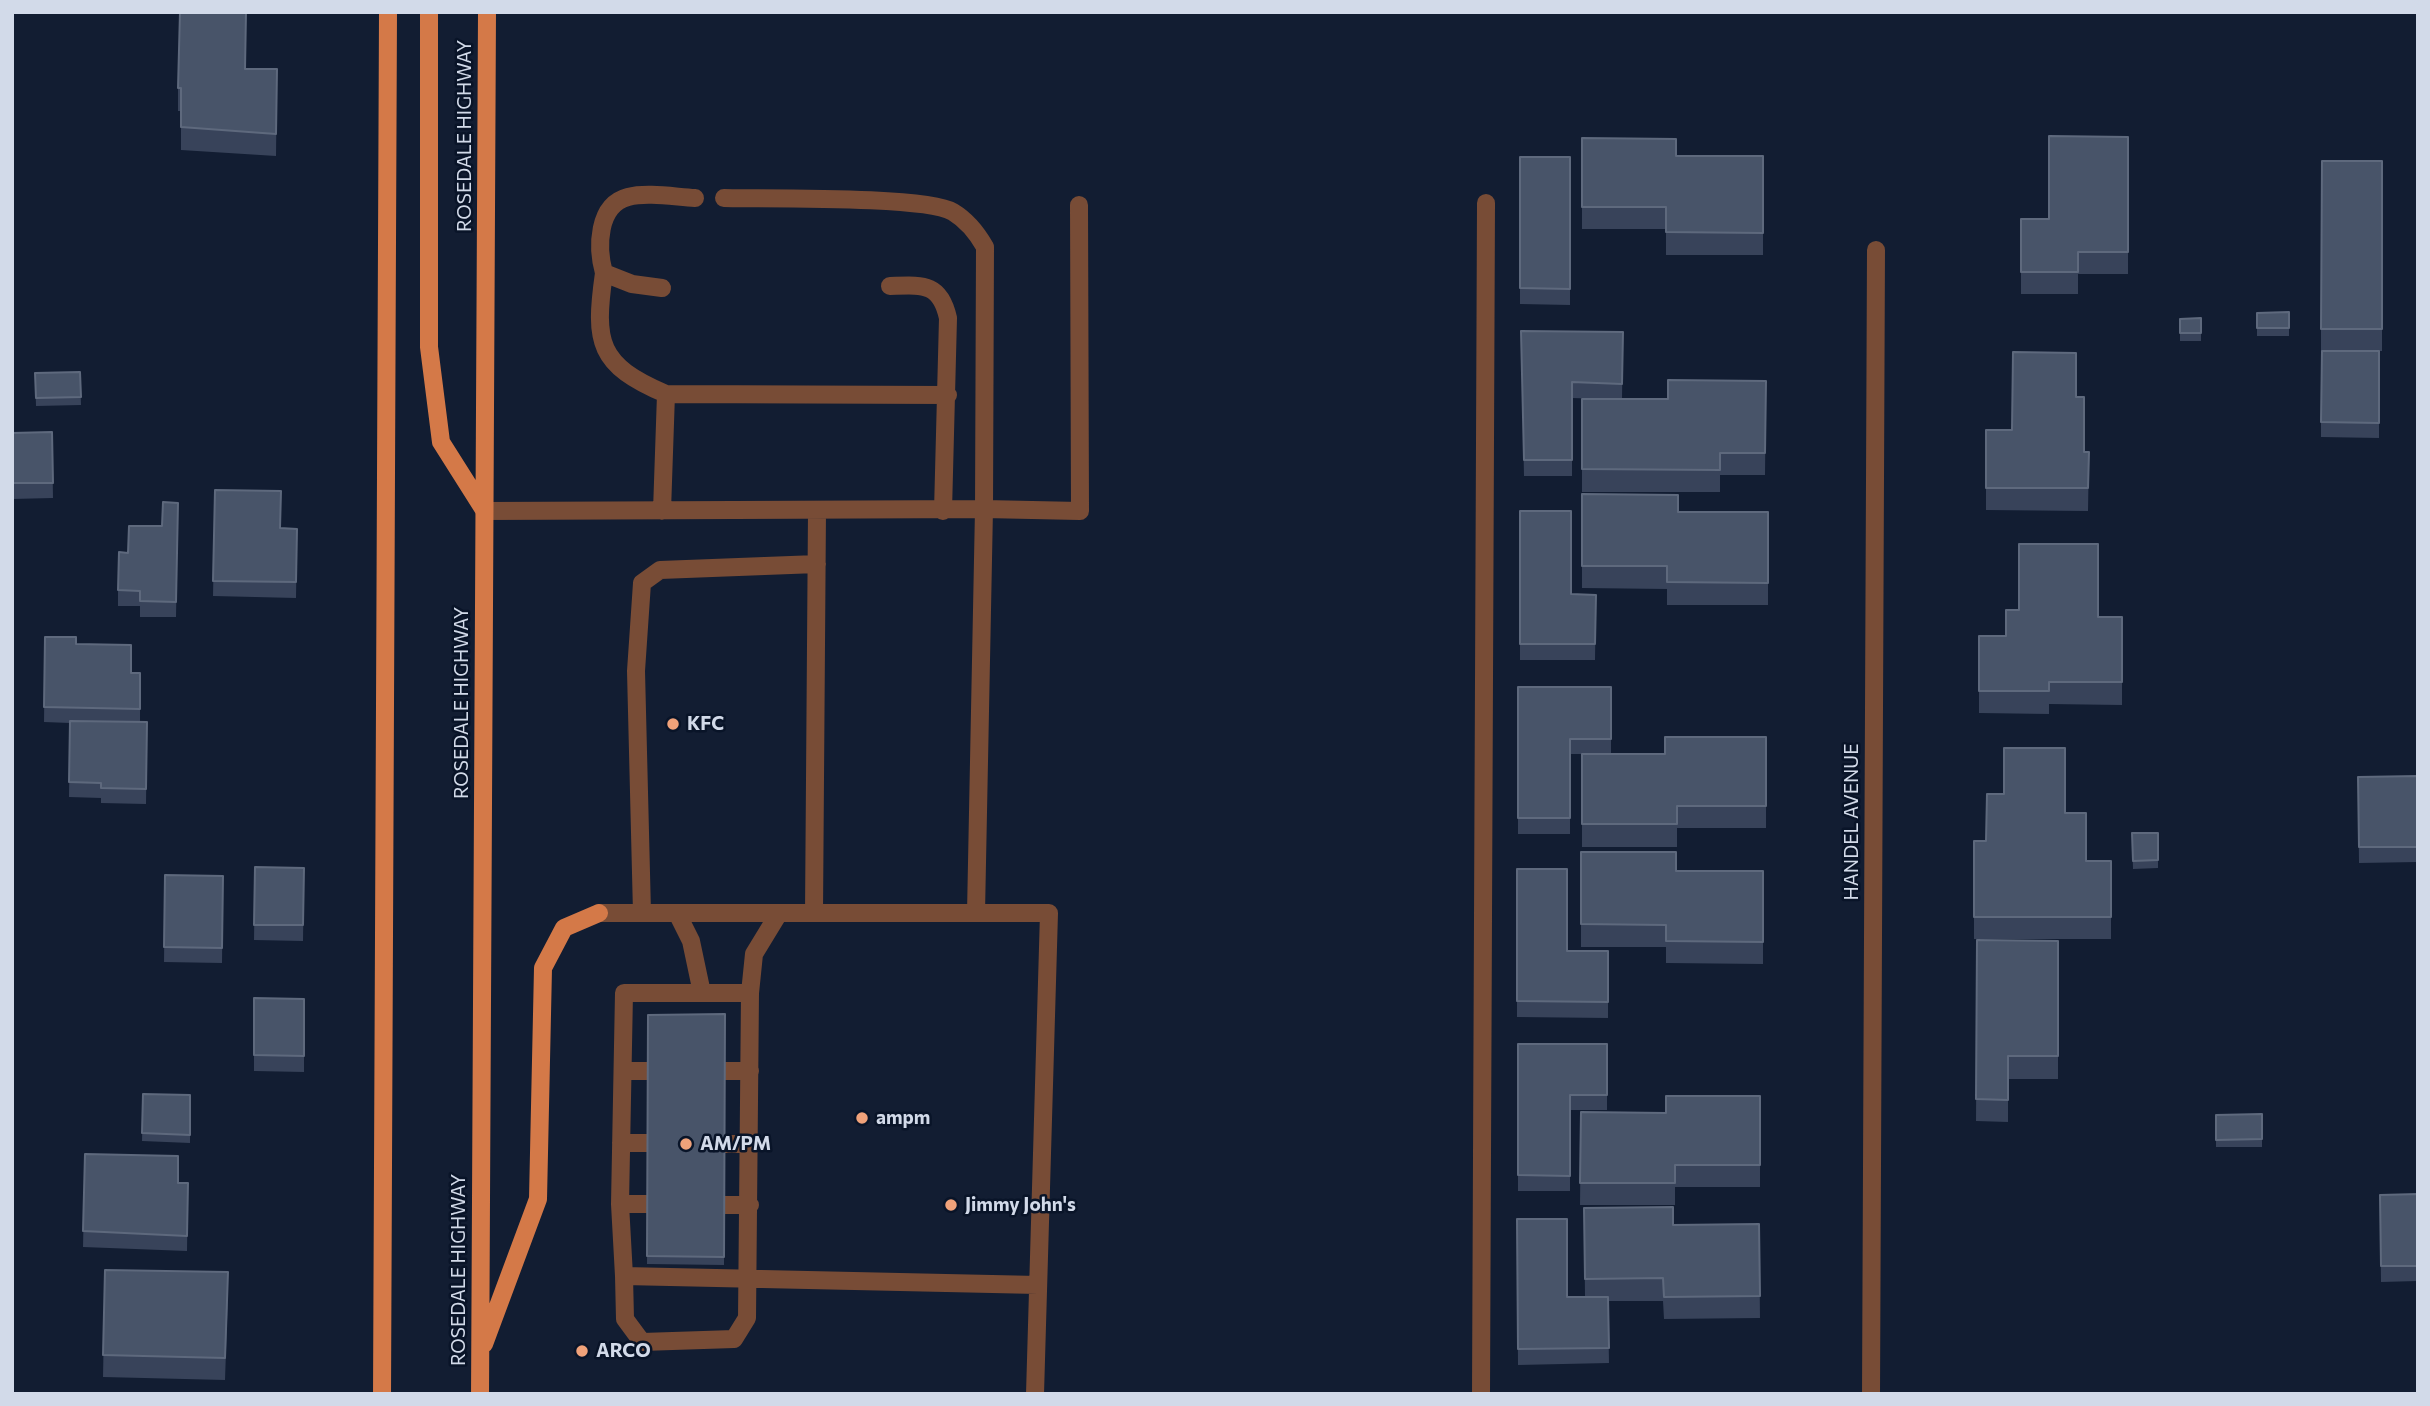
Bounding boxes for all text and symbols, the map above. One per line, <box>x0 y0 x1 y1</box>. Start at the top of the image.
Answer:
street label: ROSEDALE HIGHWAY <box>454 40 476 232</box>
street label: ROSEDALE HIGHWAY <box>451 607 473 799</box>
place label: KFC <box>687 713 724 735</box>
marker: KFC <box>665 716 681 732</box>
street label: HANDEL AVENUE <box>1841 744 1863 900</box>
place label: ampm <box>876 1107 930 1129</box>
marker: ampm <box>854 1110 870 1126</box>
place label: AM/PM <box>700 1133 771 1155</box>
marker: AM/PM <box>678 1136 694 1152</box>
street label: ROSEDALE HIGHWAY <box>448 1174 470 1366</box>
place label: Jimmy John's <box>965 1194 1076 1216</box>
marker: Jimmy John's <box>943 1197 959 1213</box>
place label: ARCO <box>596 1340 651 1362</box>
marker: ARCO <box>574 1343 590 1359</box>

